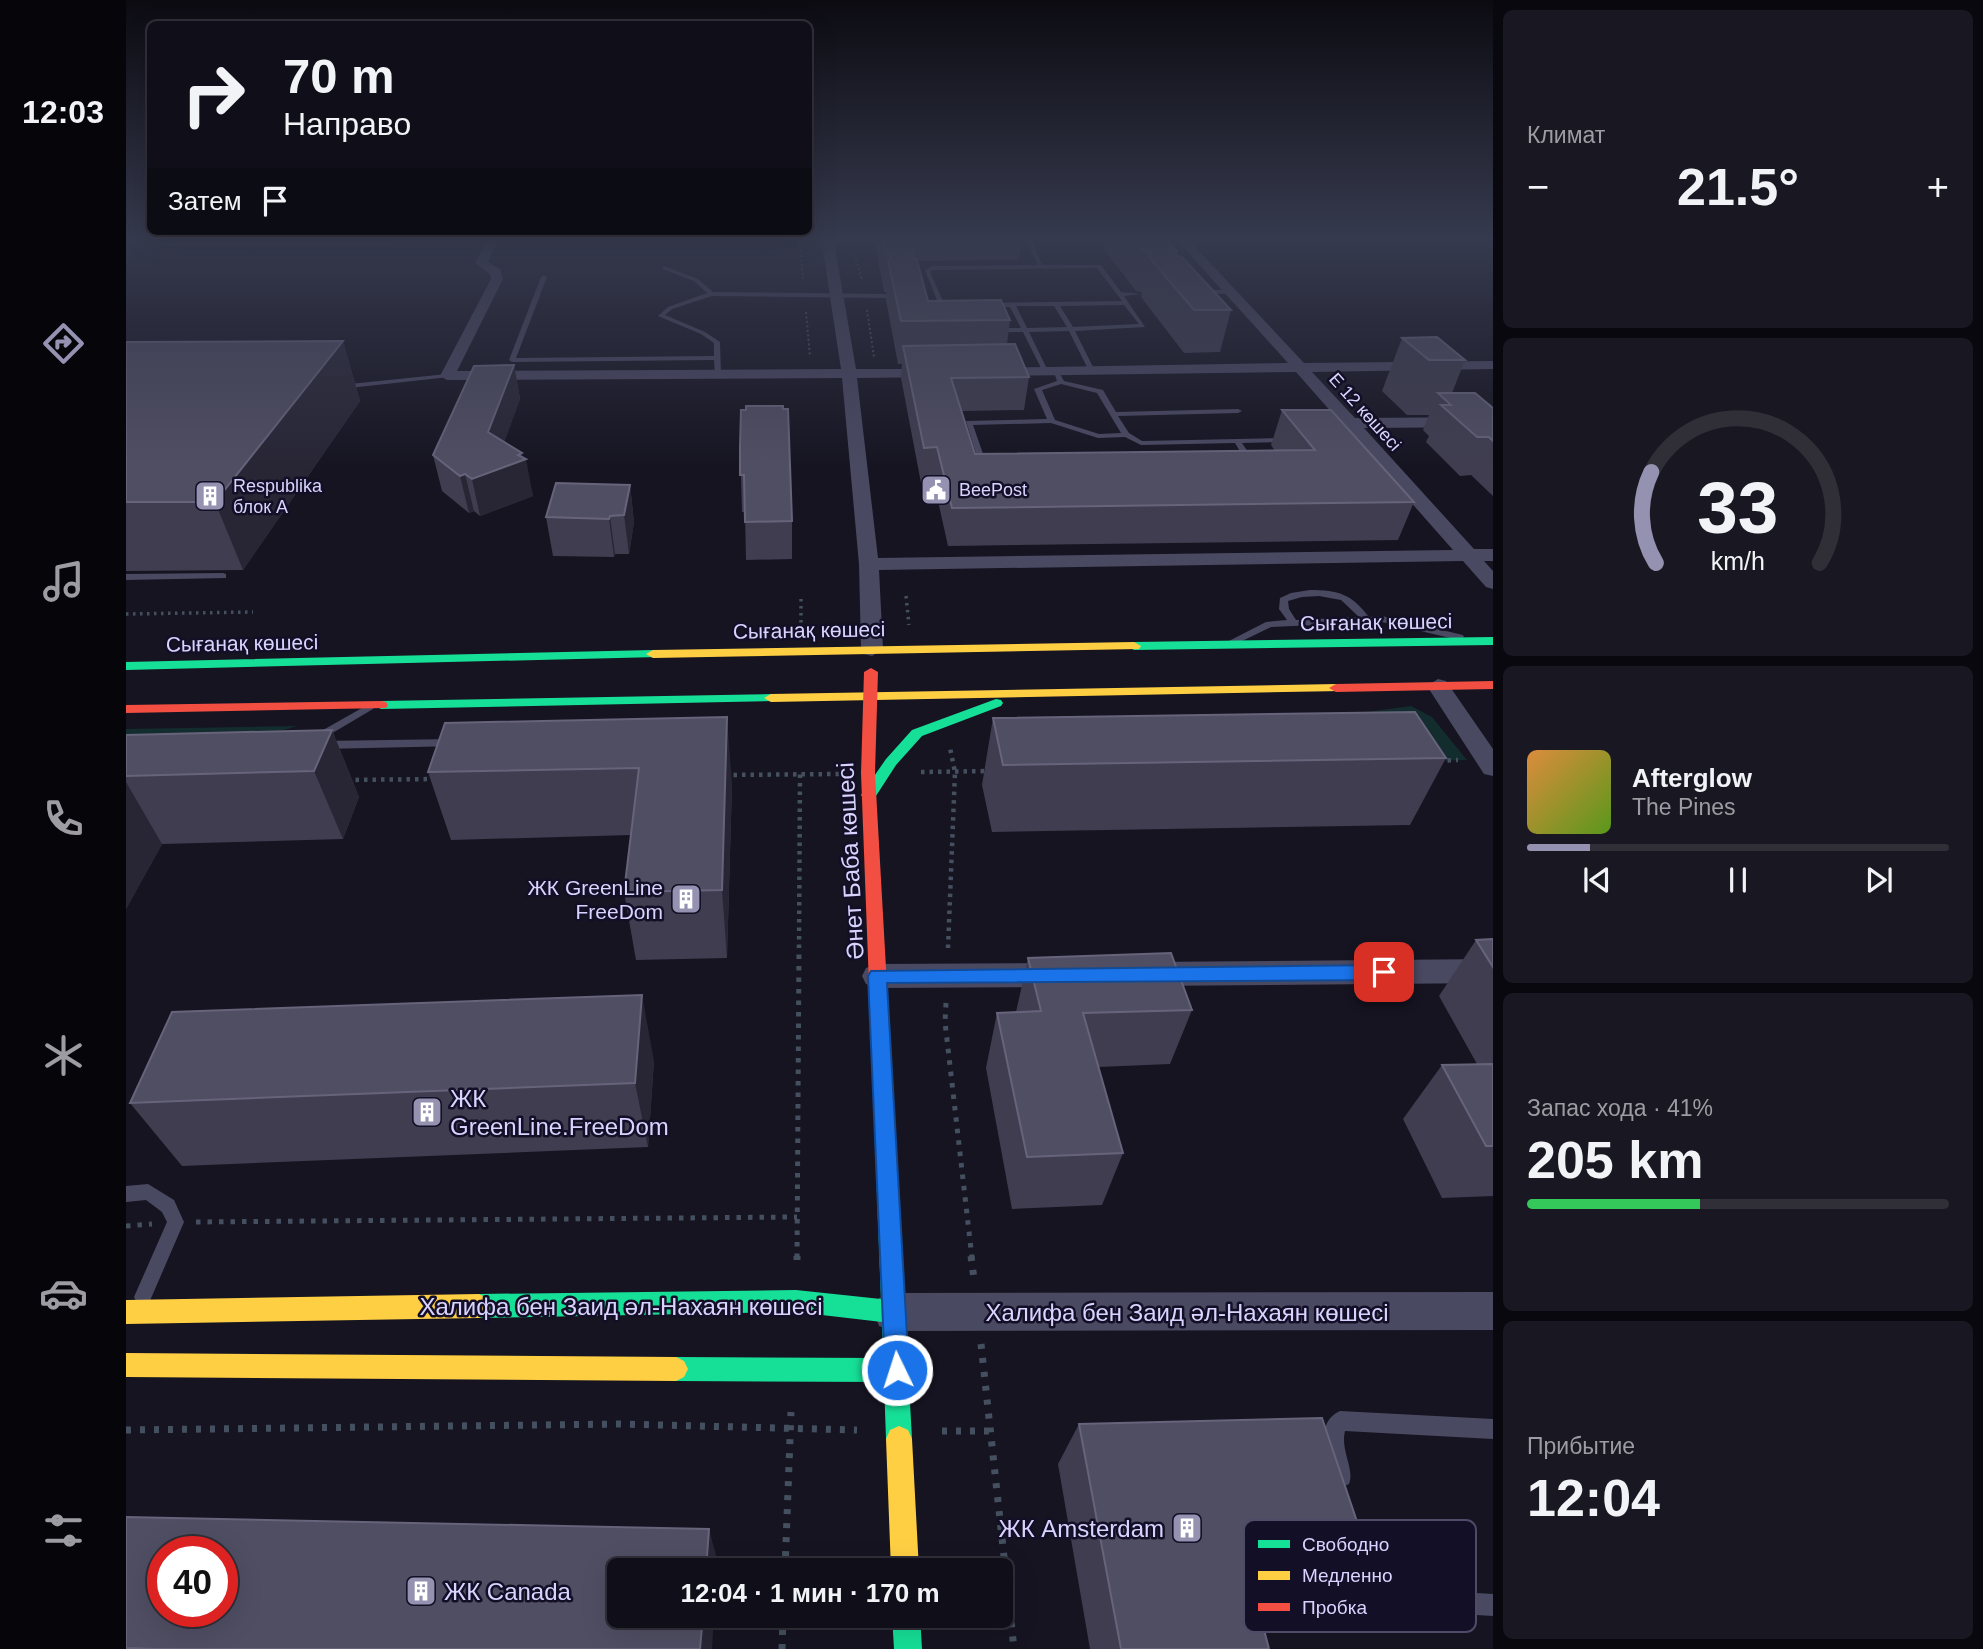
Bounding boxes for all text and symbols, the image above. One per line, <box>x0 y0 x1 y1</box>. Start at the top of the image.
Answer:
icon: right <box>168 49 259 140</box>
text: 70 m <box>283 49 395 103</box>
text: 12:03 <box>22 94 104 130</box>
text: Направо <box>283 106 411 142</box>
text: Климат <box>1527 122 1605 148</box>
text: 21.5° <box>1677 158 1799 216</box>
text: − <box>1527 166 1549 208</box>
text: + <box>1927 166 1949 208</box>
icon: arrive <box>256 182 294 220</box>
text: Затем <box>168 186 242 216</box>
icon: directions <box>39 319 88 368</box>
street label: Е 12 көшесі <box>1325 369 1405 455</box>
text: 33 <box>1698 467 1778 548</box>
public building icon: BeePost <box>919 473 953 507</box>
place label: Respublika блок А <box>233 476 323 517</box>
building icon: Respublika блок А <box>193 479 227 513</box>
place label: BeePost <box>959 480 1027 500</box>
text: km/h <box>1711 546 1765 574</box>
icon: music <box>39 557 88 606</box>
street label: Сығанақ көшесі <box>1300 609 1452 635</box>
street label: Сығанақ көшесі <box>733 617 885 643</box>
street label: Сығанақ көшесі <box>166 630 318 656</box>
street label: Әнет Баба көшесі <box>831 762 869 960</box>
text: Afterglow <box>1632 763 1752 793</box>
icon: phone <box>39 794 88 843</box>
text: The Pines <box>1632 794 1736 820</box>
icon: previous <box>1578 861 1616 899</box>
icon: pause <box>1719 861 1757 899</box>
icon: next <box>1860 861 1898 899</box>
place label: ЖК GreenLine FreeDom <box>527 876 663 923</box>
building icon: ЖК GreenLine FreeDom <box>669 882 703 916</box>
pin <box>1354 942 1414 1002</box>
icon: arrive <box>1365 953 1403 991</box>
icon: climate <box>39 1031 88 1080</box>
place label: ЖК GreenLine.FreeDom <box>450 1085 669 1140</box>
building icon: ЖК GreenLine.FreeDom <box>410 1095 444 1129</box>
text: Запас хода · 41% <box>1527 1095 1713 1121</box>
text: 205 km <box>1527 1131 1703 1189</box>
icon: car <box>39 1269 88 1318</box>
street label: Халифа бен Заид әл-Нахаян көшесі <box>420 1293 823 1320</box>
street label: Халифа бен Заид әл-Нахаян көшесі <box>986 1299 1389 1326</box>
position arrow <box>860 1333 934 1407</box>
text: Прибытие <box>1527 1433 1635 1459</box>
text: 12:04 <box>1527 1469 1660 1527</box>
icon: filters <box>39 1506 88 1555</box>
building icon: ЖК Amsterdam <box>1170 1511 1204 1545</box>
place label: ЖК Amsterdam <box>998 1515 1164 1542</box>
legend <box>1244 1520 1476 1632</box>
text: Свободно <box>1302 1534 1389 1555</box>
speed limit sign: 40 <box>147 1536 238 1627</box>
text: Медленно <box>1302 1565 1392 1586</box>
building icon: ЖК Canada <box>404 1574 438 1608</box>
place label: ЖК Canada <box>444 1578 572 1605</box>
text: 12:04 · 1 мин · 170 m <box>680 1578 940 1608</box>
text: Пробка <box>1302 1597 1367 1618</box>

